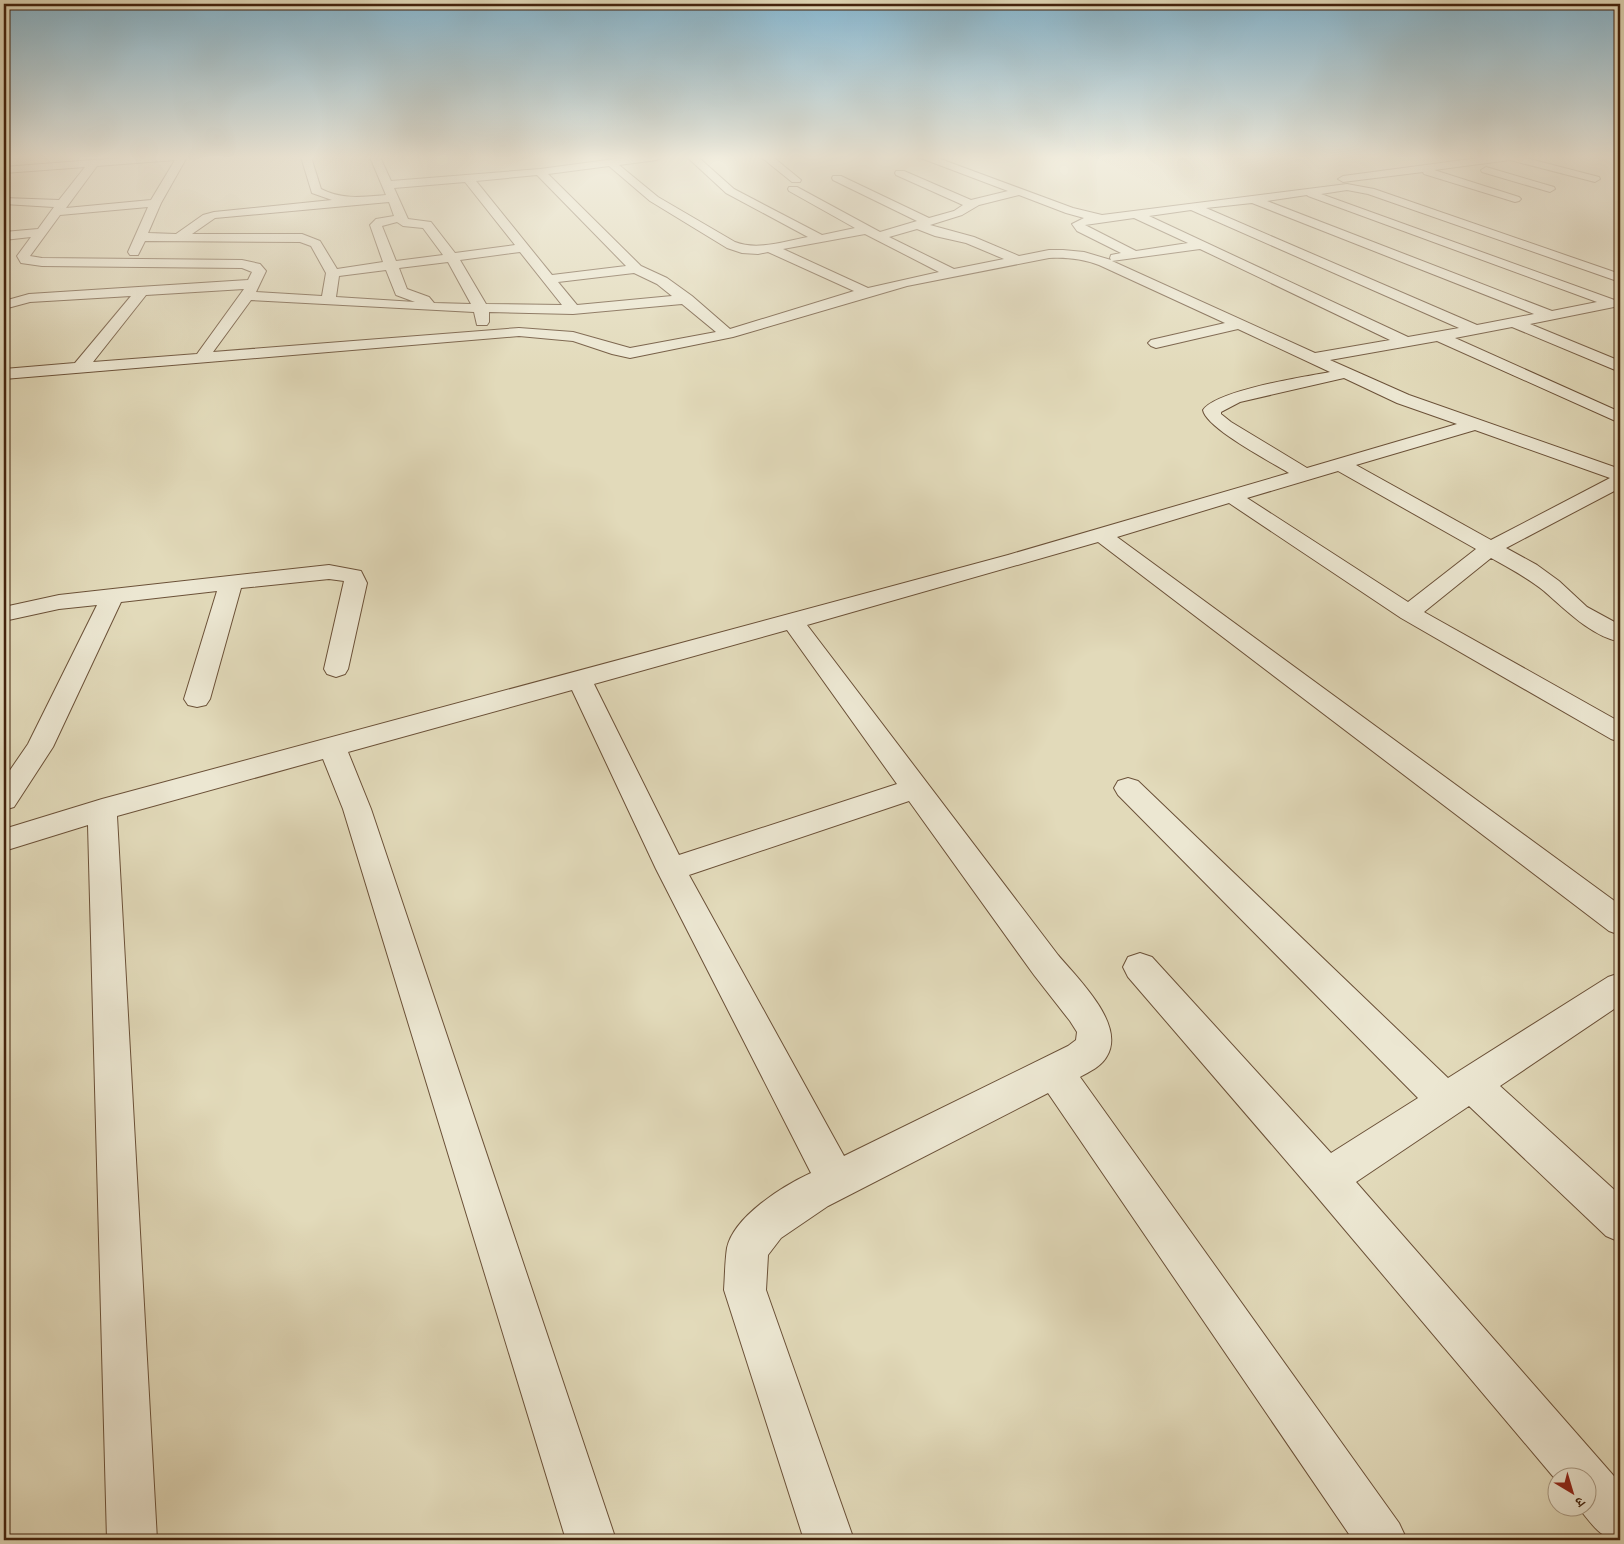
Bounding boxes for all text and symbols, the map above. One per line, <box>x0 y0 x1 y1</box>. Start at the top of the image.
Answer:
north arrow <box>1546 1466 1596 1516</box>
text: उ <box>1571 1492 1589 1511</box>

